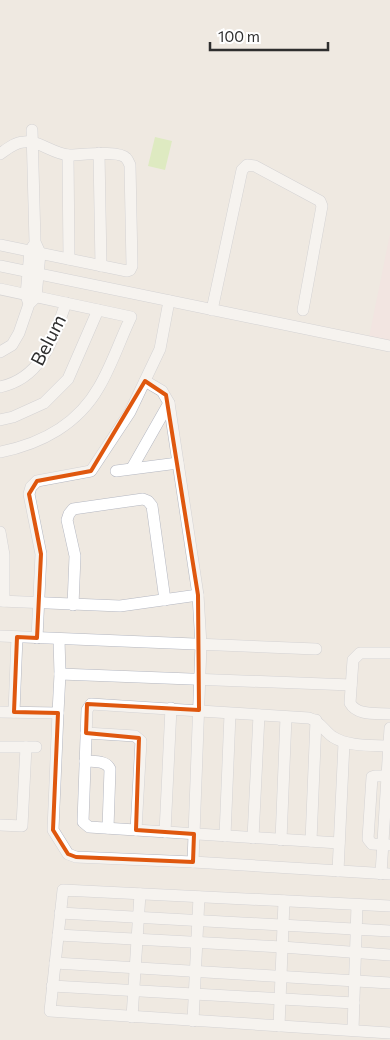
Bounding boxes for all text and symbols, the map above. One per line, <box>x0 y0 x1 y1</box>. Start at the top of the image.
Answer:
scale bar <box>210 20 328 52</box>
text: 100 m <box>218 27 260 45</box>
street label: Belum <box>25 310 70 369</box>

